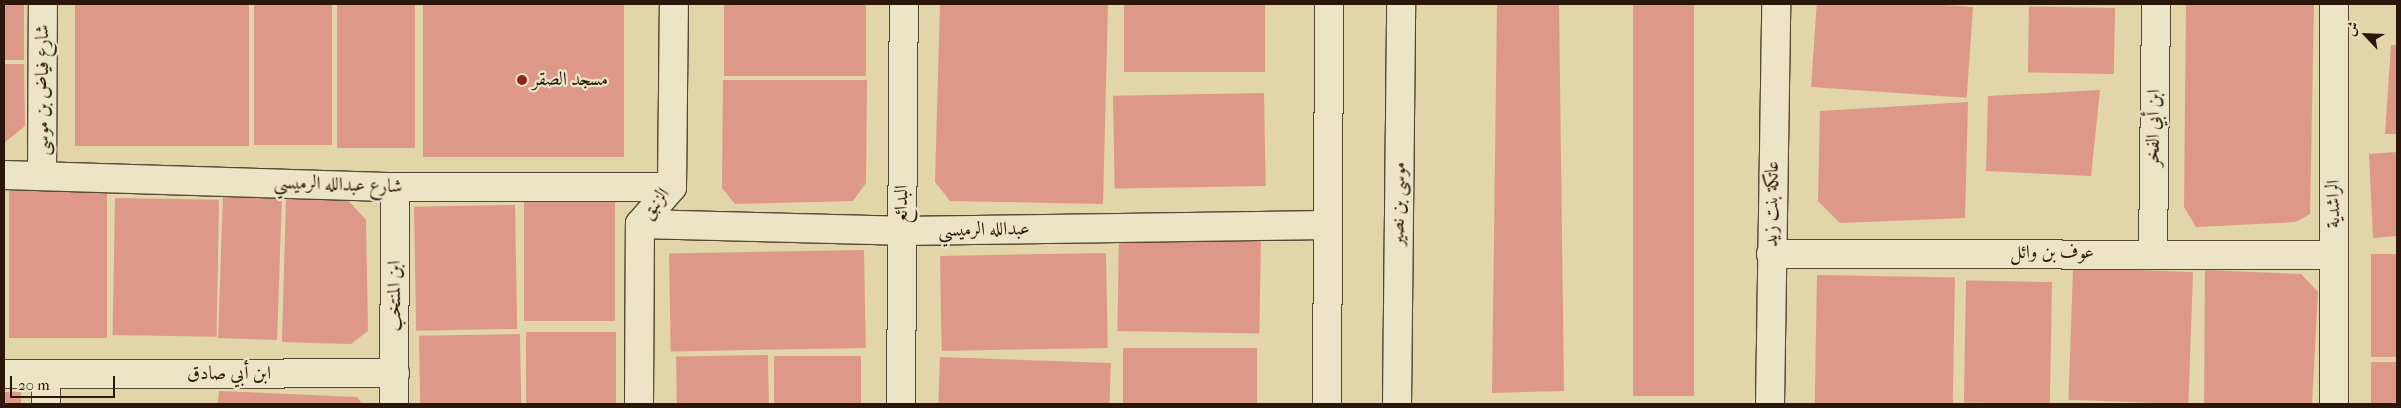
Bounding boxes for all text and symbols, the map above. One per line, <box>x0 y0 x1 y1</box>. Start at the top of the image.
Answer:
north arrow <box>2341 10 2391 60</box>
text: ش <box>2341 19 2363 38</box>
street label: شارع فياض بن موسى <box>32 24 54 156</box>
place label: مسجد الصقر <box>532 69 608 91</box>
marker: مسجد الصقر <box>516 74 528 86</box>
street label: ابن أبي الفخر <box>2142 89 2166 167</box>
street label: عاتكة بنت زيد <box>1760 161 1784 247</box>
street label: موسى بن نصير <box>1387 162 1411 246</box>
street label: شارع عبدالله الرميسي <box>273 171 403 199</box>
street label: الراشدية <box>2323 180 2345 228</box>
street label: الزنبق <box>637 184 675 224</box>
street label: البدائع <box>890 185 914 223</box>
street label: عبدالله الرميسي <box>938 218 1030 242</box>
street label: عوف بن وائل <box>2010 242 2094 264</box>
street label: ابن المنتخب <box>384 261 406 331</box>
street label: ابن أبي صادق <box>187 363 271 385</box>
scale bar <box>12 366 118 398</box>
text: 20 m <box>18 376 50 394</box>

